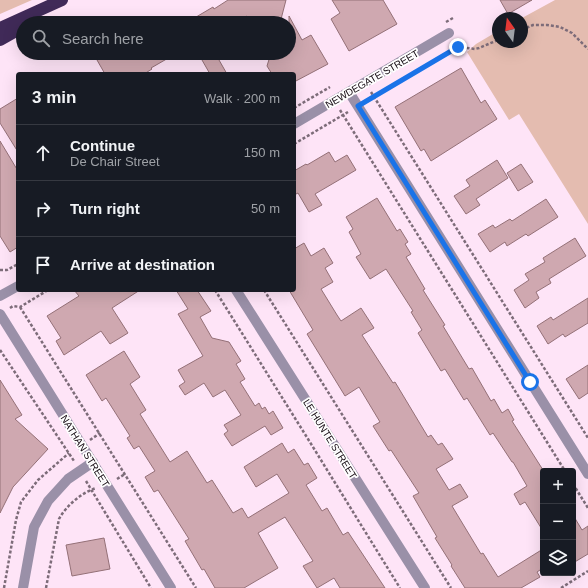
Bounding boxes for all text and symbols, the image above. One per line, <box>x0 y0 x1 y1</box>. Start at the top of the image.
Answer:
north arrow <box>492 12 528 48</box>
search box <box>16 16 296 60</box>
icon: search <box>30 27 52 49</box>
text: Search here <box>62 30 144 47</box>
route end <box>449 38 467 56</box>
street label: NEWDEGATE STREET <box>323 48 421 110</box>
text: 3 min <box>32 88 76 107</box>
text: Walk · 200 m <box>204 91 280 106</box>
text: Continue <box>70 137 135 154</box>
icon: ahead <box>32 142 54 164</box>
text: 150 m <box>244 145 280 160</box>
text: De Chair Street <box>70 154 160 169</box>
icon: right <box>32 198 54 220</box>
text: Turn right <box>70 200 140 217</box>
text: 50 m <box>251 201 280 216</box>
icon: arrive <box>32 254 54 276</box>
text: Arrive at destination <box>70 256 215 273</box>
route start <box>521 373 539 391</box>
street label: LE HUNTE STREET <box>301 397 359 481</box>
street label: NATHAN STREET <box>58 413 112 489</box>
map controls <box>540 468 576 576</box>
button: + <box>540 468 576 504</box>
button: − <box>540 504 576 540</box>
button: layers <box>540 540 576 576</box>

